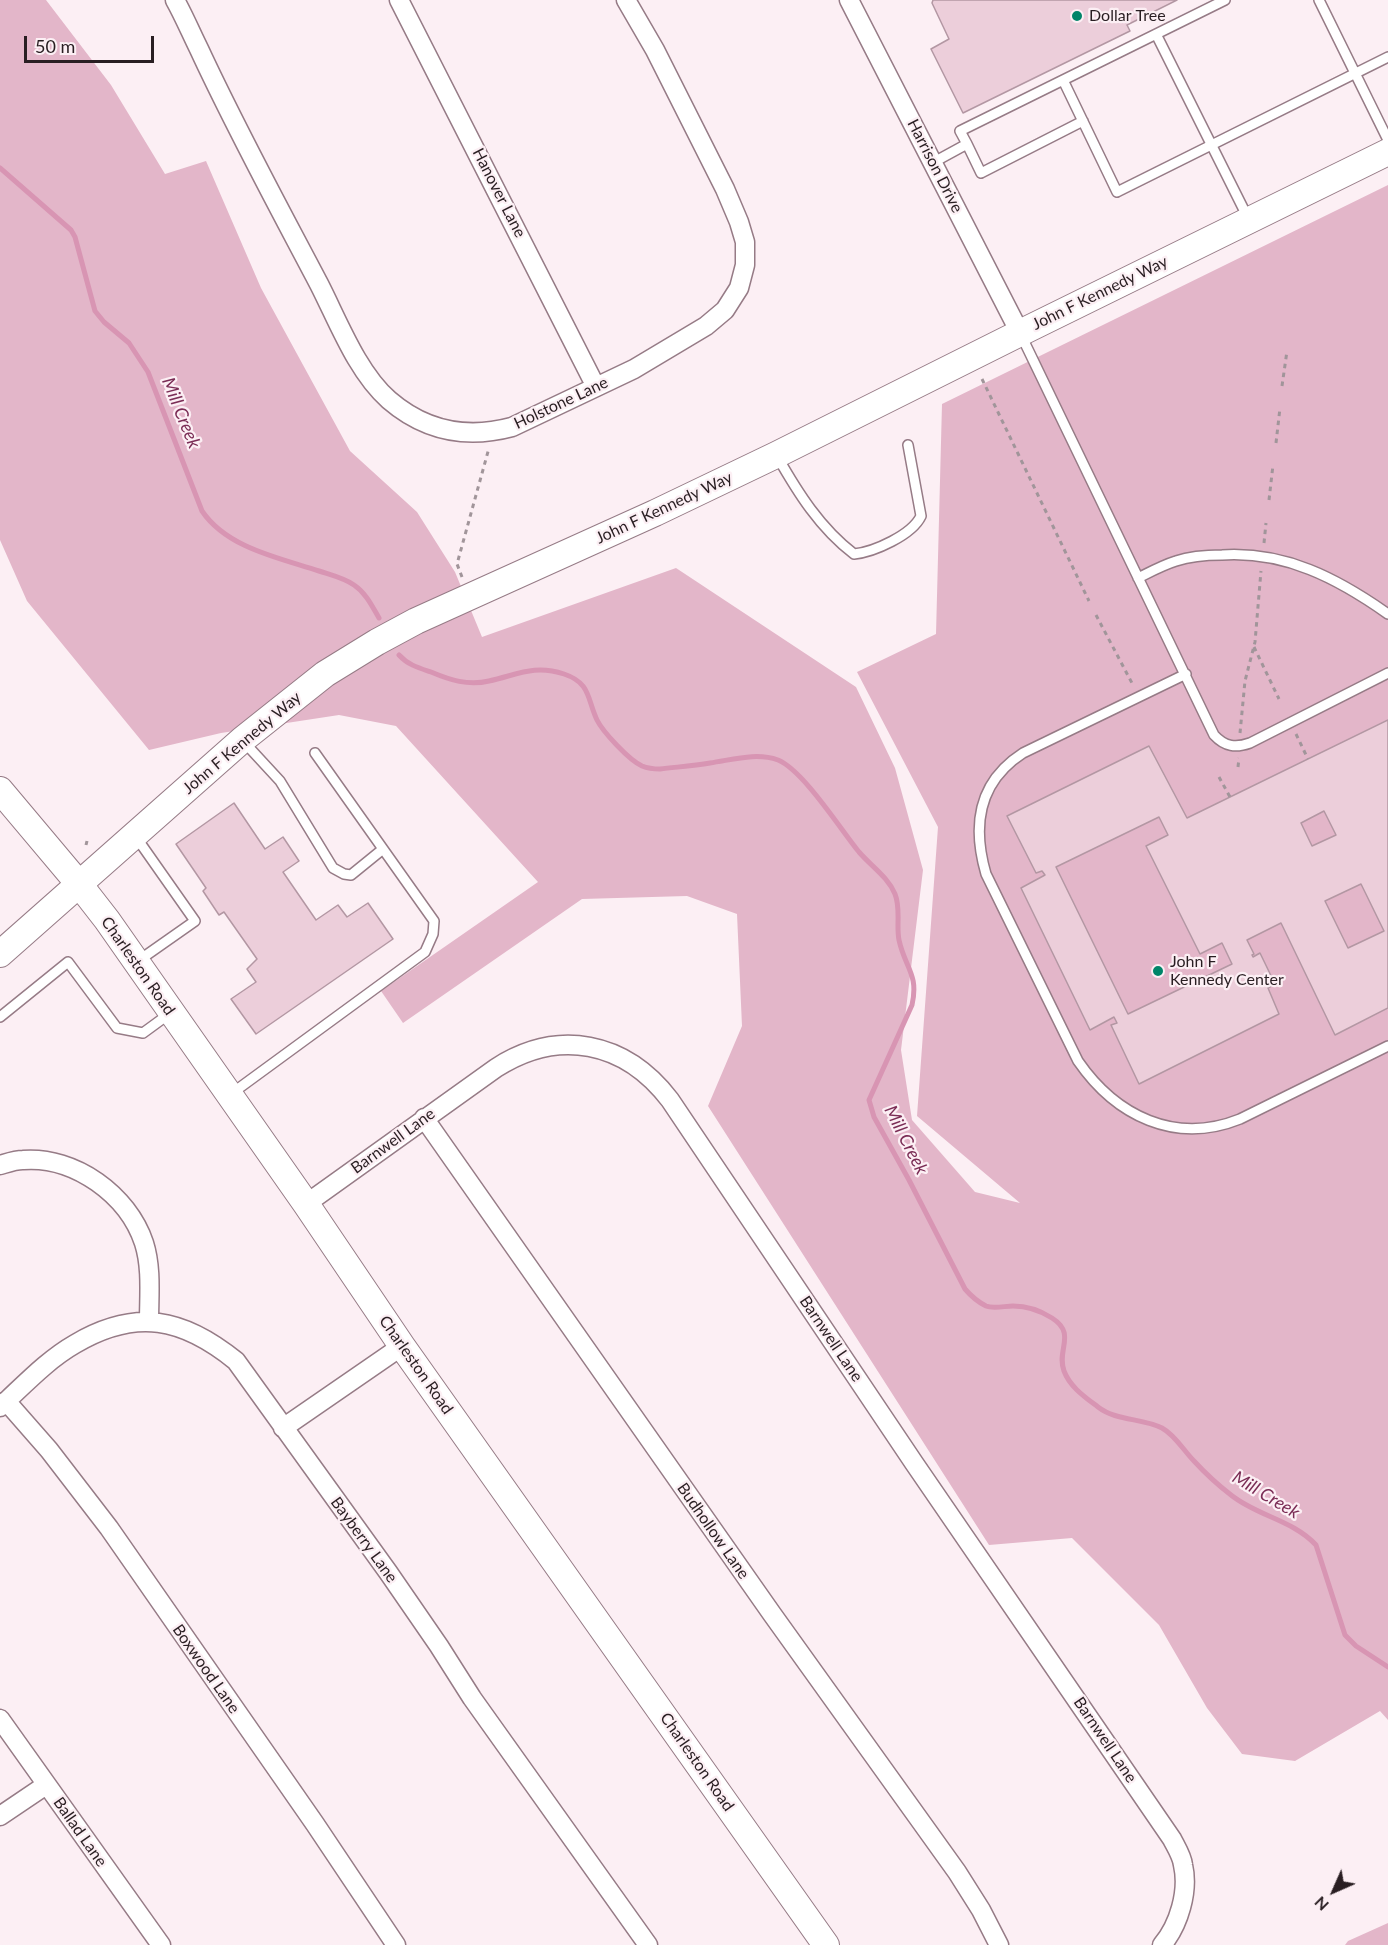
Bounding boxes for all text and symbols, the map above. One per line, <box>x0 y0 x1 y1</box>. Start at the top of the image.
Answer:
place label: Dollar Tree <box>1089 6 1166 26</box>
marker: Dollar Tree <box>1070 9 1084 23</box>
scale bar <box>27 24 158 62</box>
text: 50 m <box>35 35 75 57</box>
street label: Harrison Drive <box>903 116 967 216</box>
street label: Hanover Lane <box>468 145 530 241</box>
street label: John F Kennedy Way <box>1029 252 1171 334</box>
street label: Holstone Lane <box>511 373 611 433</box>
water label: Mill Creek <box>157 374 205 452</box>
street label: John F Kennedy Way <box>593 468 735 548</box>
street label: John F Kennedy Way <box>179 688 305 798</box>
street label: Charleston Road <box>97 913 179 1019</box>
place label: John F Kennedy Center <box>1170 952 1284 990</box>
marker: John F Kennedy Center <box>1151 964 1165 978</box>
water label: Mill Creek <box>879 1102 933 1178</box>
street label: Barnwell Lane <box>347 1104 439 1178</box>
street label: Barnwell Lane <box>795 1293 867 1385</box>
street label: Charleston Road <box>375 1312 457 1418</box>
water label: Mill Creek <box>1228 1467 1304 1523</box>
street label: Budhollow Lane <box>673 1479 753 1583</box>
street label: Bayberry Lane <box>327 1493 401 1587</box>
street label: Boxwood Lane <box>168 1621 244 1717</box>
street label: Barnwell Lane <box>1069 1694 1141 1786</box>
street label: Charleston Road <box>656 1709 738 1815</box>
street label: Ballad Lane <box>49 1794 111 1870</box>
north arrow <box>1304 1861 1364 1921</box>
text: N <box>1310 1893 1332 1915</box>

